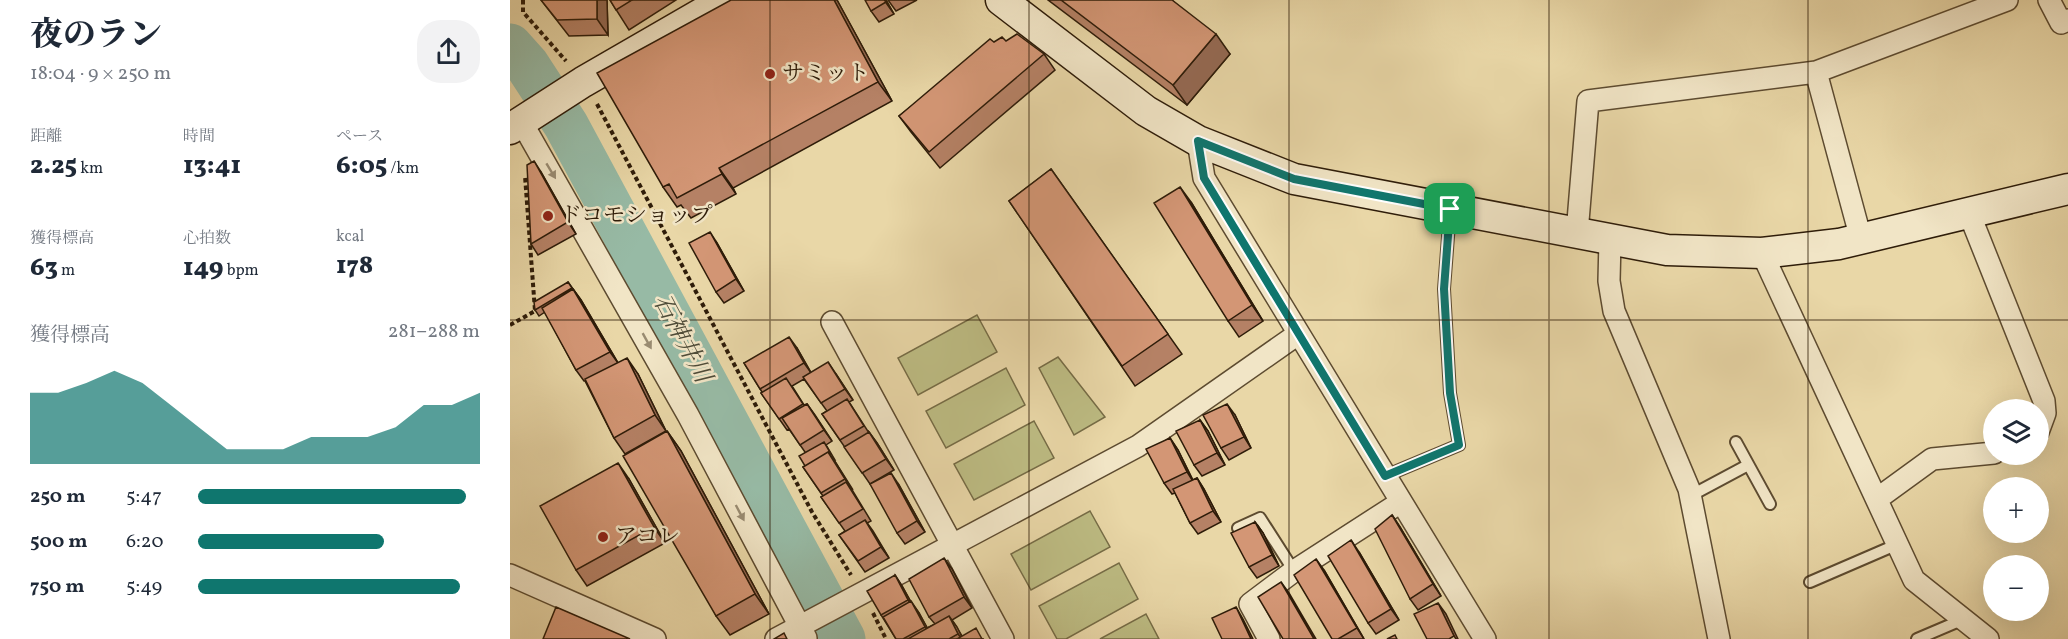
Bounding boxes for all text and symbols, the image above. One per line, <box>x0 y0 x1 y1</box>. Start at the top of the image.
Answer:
text: 夜のラン <box>30 14 162 60</box>
button: share <box>417 20 480 83</box>
place label: サミット <box>782 59 870 90</box>
text: 18:04 · 9 × 250 m <box>30 60 171 88</box>
marker: サミット <box>763 67 777 81</box>
text: 距離 <box>30 126 62 148</box>
text: 時間 <box>183 126 215 148</box>
text: ペース <box>336 126 383 148</box>
text: 2.25 <box>30 148 77 184</box>
text: 13:41 <box>183 148 241 184</box>
text: 6:05 <box>336 148 387 184</box>
text: km <box>77 158 103 180</box>
text: /km <box>387 158 419 180</box>
one-way arrow <box>546 163 556 180</box>
pin <box>1424 183 1475 234</box>
icon: arrive <box>1433 192 1466 225</box>
place label: ドコモショップ <box>560 201 713 232</box>
marker: ドコモショップ <box>541 209 555 223</box>
text: kcal <box>336 226 364 248</box>
text: 獲得標高 <box>30 228 94 250</box>
text: 心拍数 <box>183 228 231 250</box>
text: 178 <box>336 248 373 284</box>
text: 63 <box>30 250 58 286</box>
text: 149 <box>183 250 224 286</box>
text: m <box>58 260 75 282</box>
text: bpm <box>224 260 259 282</box>
water label: 石神井川 <box>643 289 720 392</box>
text: 281–288 m <box>388 318 480 346</box>
text: 獲得標高 <box>30 322 110 350</box>
one-way arrow <box>641 333 651 350</box>
map controls <box>1983 399 2049 621</box>
button: layers <box>1983 399 2049 465</box>
button: + <box>1983 477 2049 543</box>
text: 250 m <box>30 483 86 511</box>
text: 5:47 <box>126 483 162 511</box>
one-way arrow <box>735 504 744 521</box>
place label: アコレ <box>615 522 680 553</box>
text: 500 m <box>30 528 88 556</box>
text: 6:20 <box>126 528 163 556</box>
marker: アコレ <box>596 530 610 544</box>
button: − <box>1983 555 2049 621</box>
text: 750 m <box>30 573 85 601</box>
text: 5:49 <box>126 573 162 601</box>

